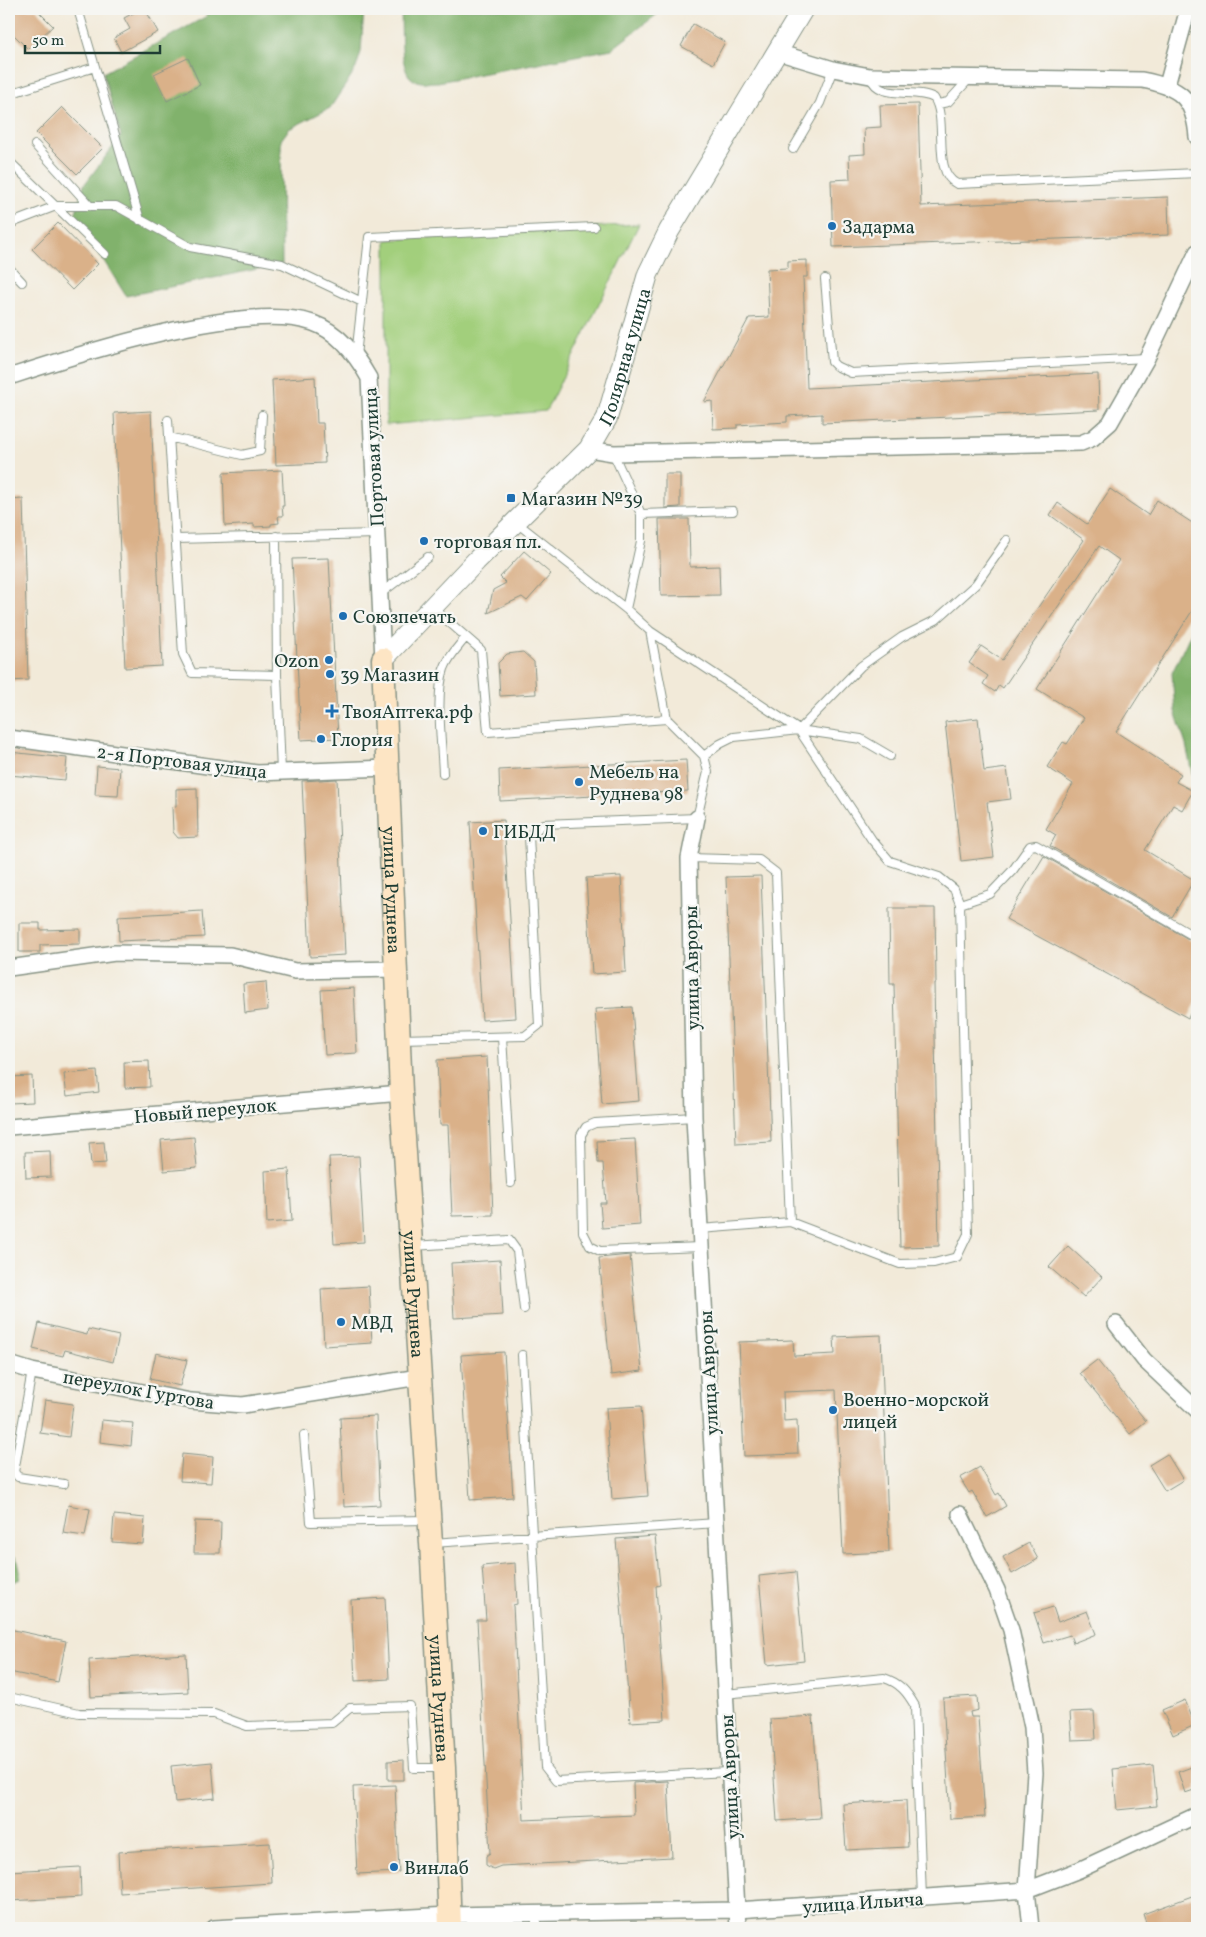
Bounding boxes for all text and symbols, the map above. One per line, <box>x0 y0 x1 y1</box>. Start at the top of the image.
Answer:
scale bar <box>25 22 160 54</box>
text: 50 m <box>32 31 64 52</box>
place label: Задарма <box>842 215 915 241</box>
marker: Задарма <box>826 220 838 232</box>
street label: Полярная улица <box>594 285 658 432</box>
street label: Портовая улица <box>358 386 392 527</box>
place label: Магазин №39 <box>521 487 643 513</box>
marker: Магазин №39 <box>505 492 517 504</box>
place label: торговая пл. <box>434 530 542 556</box>
marker: торговая пл. <box>418 535 430 547</box>
place label: Союзпечать <box>353 605 456 631</box>
marker: Союзпечать <box>337 610 349 622</box>
place label: Ozon <box>274 649 319 675</box>
marker: Ozon <box>323 654 335 666</box>
place label: 39 Магазин <box>340 663 439 689</box>
marker: 39 Магазин <box>324 668 336 680</box>
place label: ТвояАптека.рф <box>342 700 473 726</box>
marker: ТвояАптека.рф <box>326 705 338 717</box>
place label: Глория <box>331 728 393 754</box>
marker: Глория <box>315 733 327 745</box>
street label: 2-я Портовая улица <box>95 740 269 786</box>
place label: Мебель на Руднева 98 <box>589 760 684 808</box>
marker: Мебель на Руднева 98 <box>573 776 585 788</box>
place label: ГИБДД <box>493 820 556 846</box>
street label: улица Руднева <box>375 825 406 954</box>
marker: ГИБДД <box>477 825 489 837</box>
street label: улица Авроры <box>679 905 707 1031</box>
street label: Новый переулок <box>133 1093 277 1131</box>
street label: улица Руднева <box>395 1230 430 1359</box>
street label: улица Авроры <box>694 1310 726 1436</box>
place label: МВД <box>351 1311 394 1337</box>
marker: МВД <box>335 1316 347 1328</box>
street label: переулок Гуртова <box>61 1365 216 1417</box>
place label: Военно-морской лицей <box>843 1388 989 1436</box>
marker: Военно-морской лицей <box>827 1404 839 1416</box>
street label: улица Руднева <box>421 1634 455 1763</box>
street label: улица Авроры <box>715 1714 747 1840</box>
place label: Винлаб <box>404 1856 469 1882</box>
marker: Винлаб <box>388 1861 400 1873</box>
street label: улица Ильича <box>801 1887 925 1921</box>

